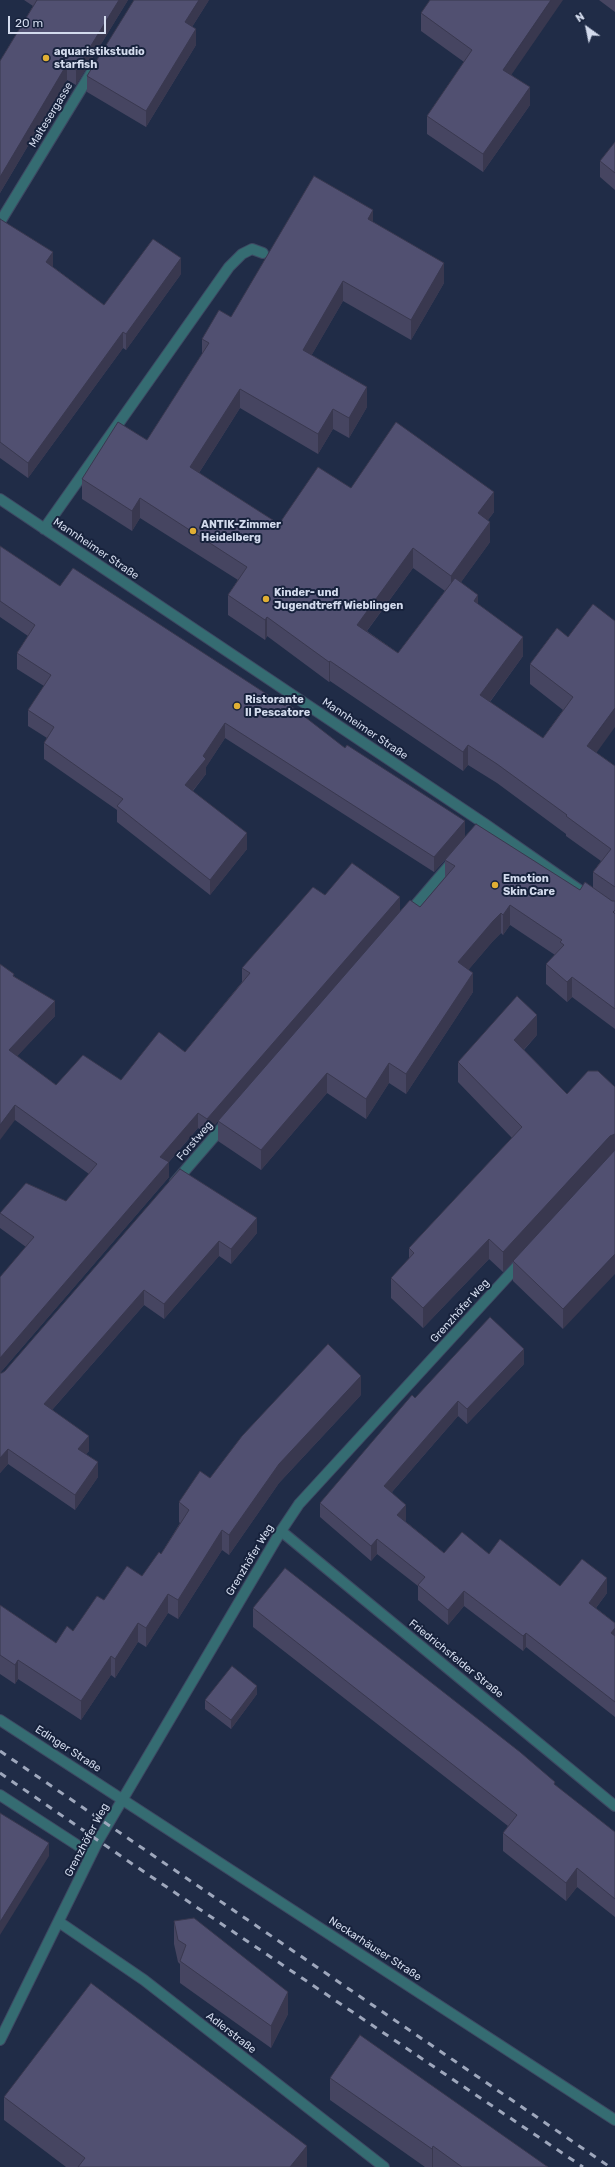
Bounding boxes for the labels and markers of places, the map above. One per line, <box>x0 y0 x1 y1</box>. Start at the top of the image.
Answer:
place label: aquaristikstudio starfish <box>54 45 145 71</box>
marker: aquaristikstudio starfish <box>41 53 51 63</box>
place label: ANTIK-Zimmer Heidelberg <box>201 518 281 544</box>
marker: ANTIK-Zimmer Heidelberg <box>188 526 198 536</box>
place label: Kinder- und Jugendtreff Wieblingen <box>274 586 403 612</box>
marker: Kinder- und Jugendtreff Wieblingen <box>261 594 271 604</box>
place label: Ristorante Il Pescatore <box>245 693 310 719</box>
marker: Ristorante Il Pescatore <box>232 701 242 711</box>
place label: Emotion Skin Care <box>503 872 555 898</box>
marker: Emotion Skin Care <box>490 880 500 890</box>

